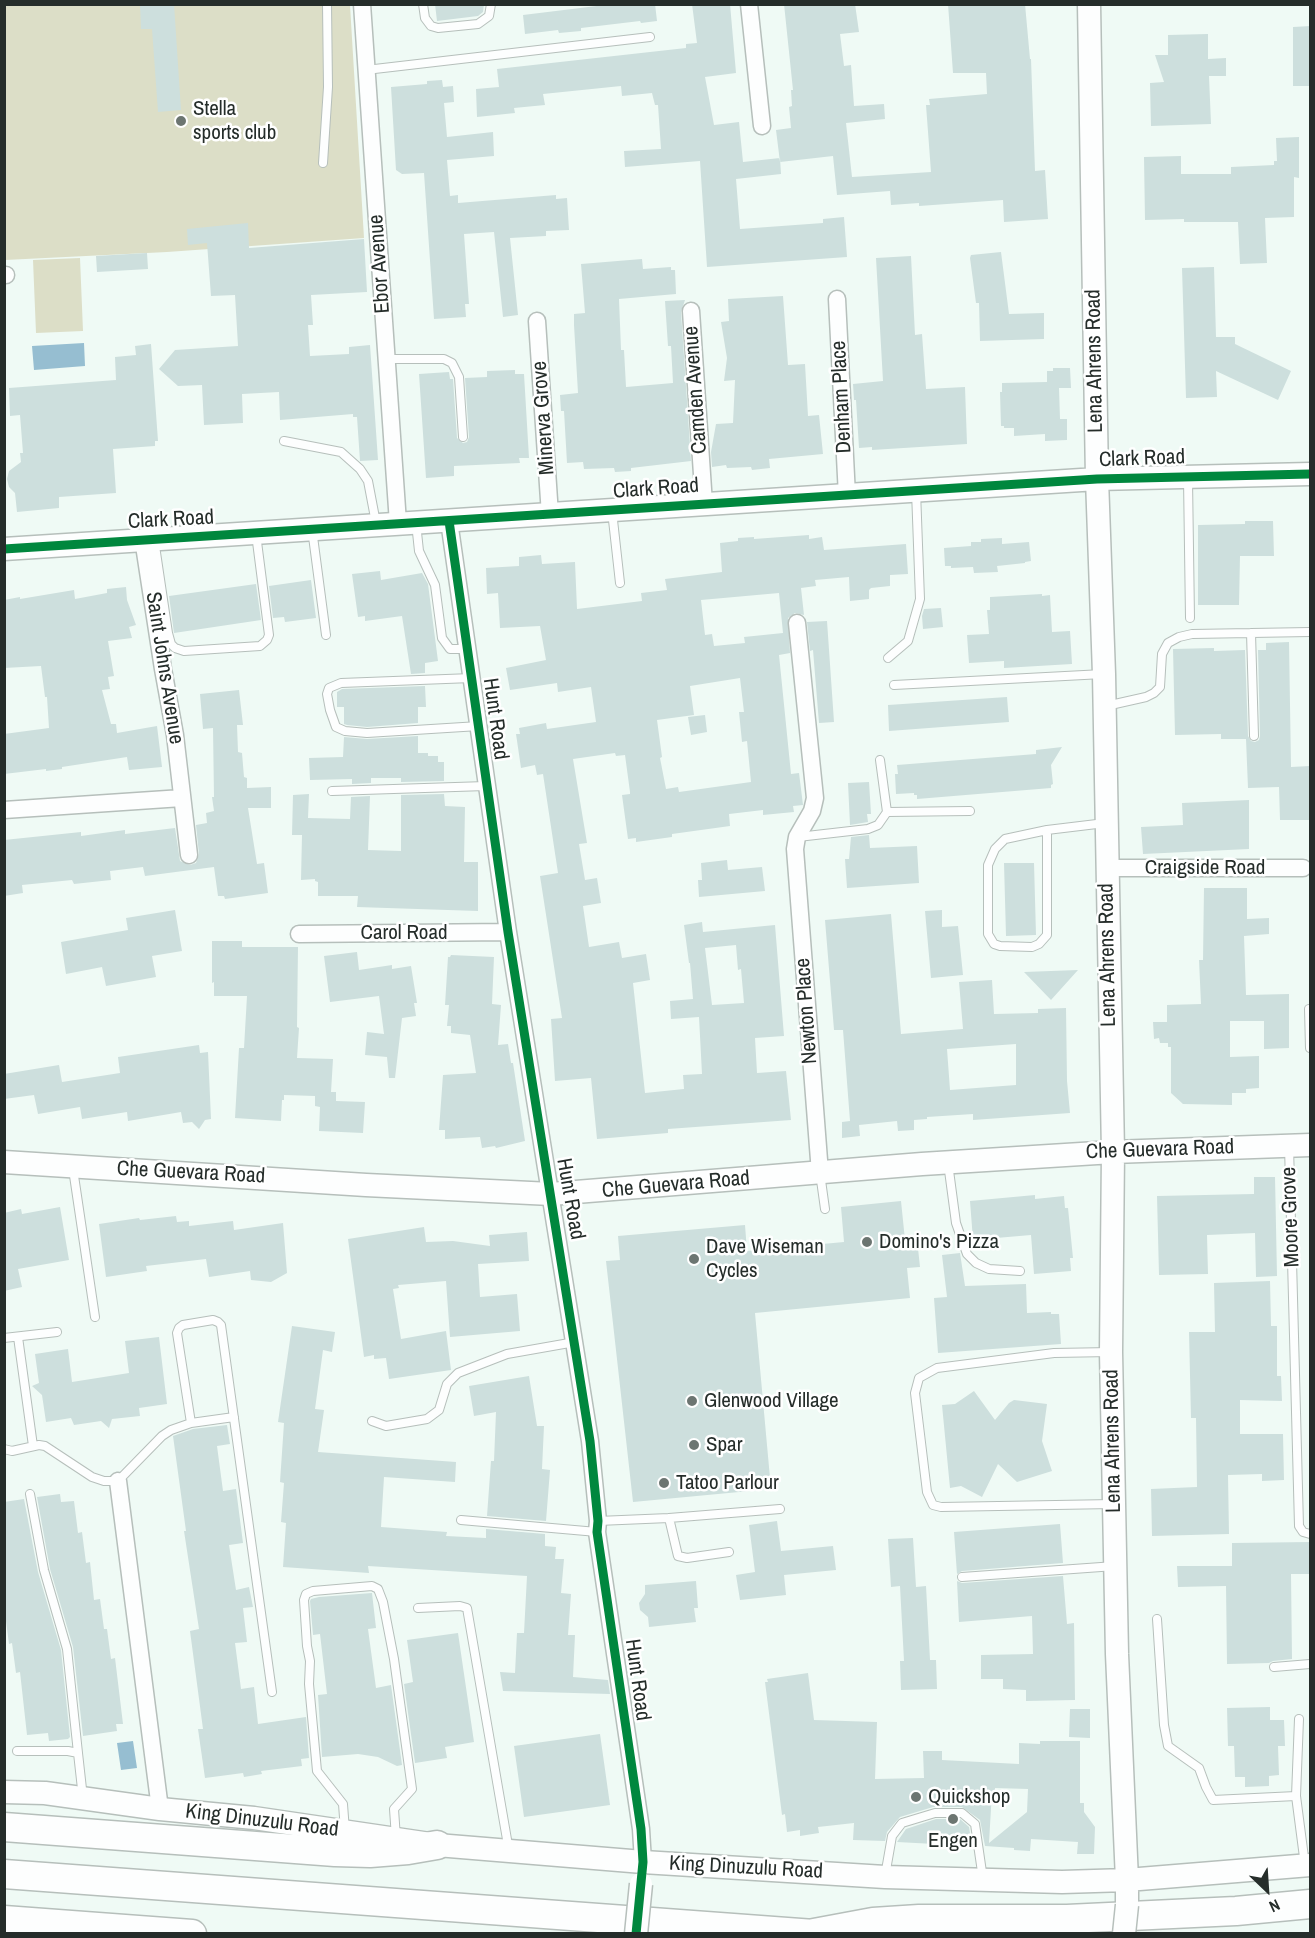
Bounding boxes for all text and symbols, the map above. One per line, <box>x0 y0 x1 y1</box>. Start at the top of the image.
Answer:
place label: Stella sports club <box>193 96 276 146</box>
marker: Stella sports club <box>174 114 188 128</box>
street label: Ebor Avenue <box>364 214 396 314</box>
street label: Lena Ahrens Road <box>1081 289 1109 433</box>
street label: Camden Avenue <box>679 325 713 455</box>
street label: Denham Place <box>826 340 858 454</box>
street label: Minerva Grove <box>527 360 561 476</box>
street label: Clark Road <box>1099 445 1185 473</box>
street label: Clark Road <box>612 473 700 505</box>
street label: Clark Road <box>127 505 215 535</box>
street label: Saint Johns Avenue <box>140 590 188 746</box>
street label: Hunt Road <box>477 676 513 762</box>
street label: Craigside Road <box>1145 855 1265 881</box>
street label: Lena Ahrens Road <box>1094 883 1122 1027</box>
street label: Carol Road <box>360 920 448 946</box>
street label: Newton Place <box>791 957 823 1065</box>
street label: Che Guevara Road <box>1085 1135 1235 1165</box>
street label: Hunt Road <box>550 1156 590 1242</box>
street label: Che Guevara Road <box>116 1157 266 1189</box>
street label: Che Guevara Road <box>601 1166 751 1204</box>
street label: Moore Grove <box>1277 1166 1305 1268</box>
place label: Domino's Pizza <box>879 1229 999 1255</box>
place label: Dave Wiseman Cycles <box>706 1234 824 1284</box>
marker: Domino's Pizza <box>860 1235 874 1249</box>
marker: Dave Wiseman Cycles <box>687 1252 701 1266</box>
street label: Lena Ahrens Road <box>1099 1369 1127 1513</box>
place label: Glenwood Village <box>704 1388 839 1414</box>
marker: Glenwood Village <box>685 1394 699 1408</box>
place label: Spar <box>706 1432 742 1458</box>
marker: Spar <box>687 1438 701 1452</box>
place label: Tatoo Parlour <box>676 1470 779 1496</box>
marker: Tatoo Parlour <box>657 1476 671 1490</box>
street label: Hunt Road <box>619 1637 655 1723</box>
place label: Quickshop <box>928 1784 1010 1810</box>
marker: Quickshop <box>909 1790 923 1804</box>
street label: King Dinuzulu Road <box>184 1799 340 1843</box>
marker: Engen <box>946 1812 960 1826</box>
place label: Engen <box>928 1828 978 1854</box>
street label: King Dinuzulu Road <box>668 1851 824 1885</box>
north arrow <box>1237 1860 1297 1920</box>
text: N <box>1266 1894 1284 1918</box>

